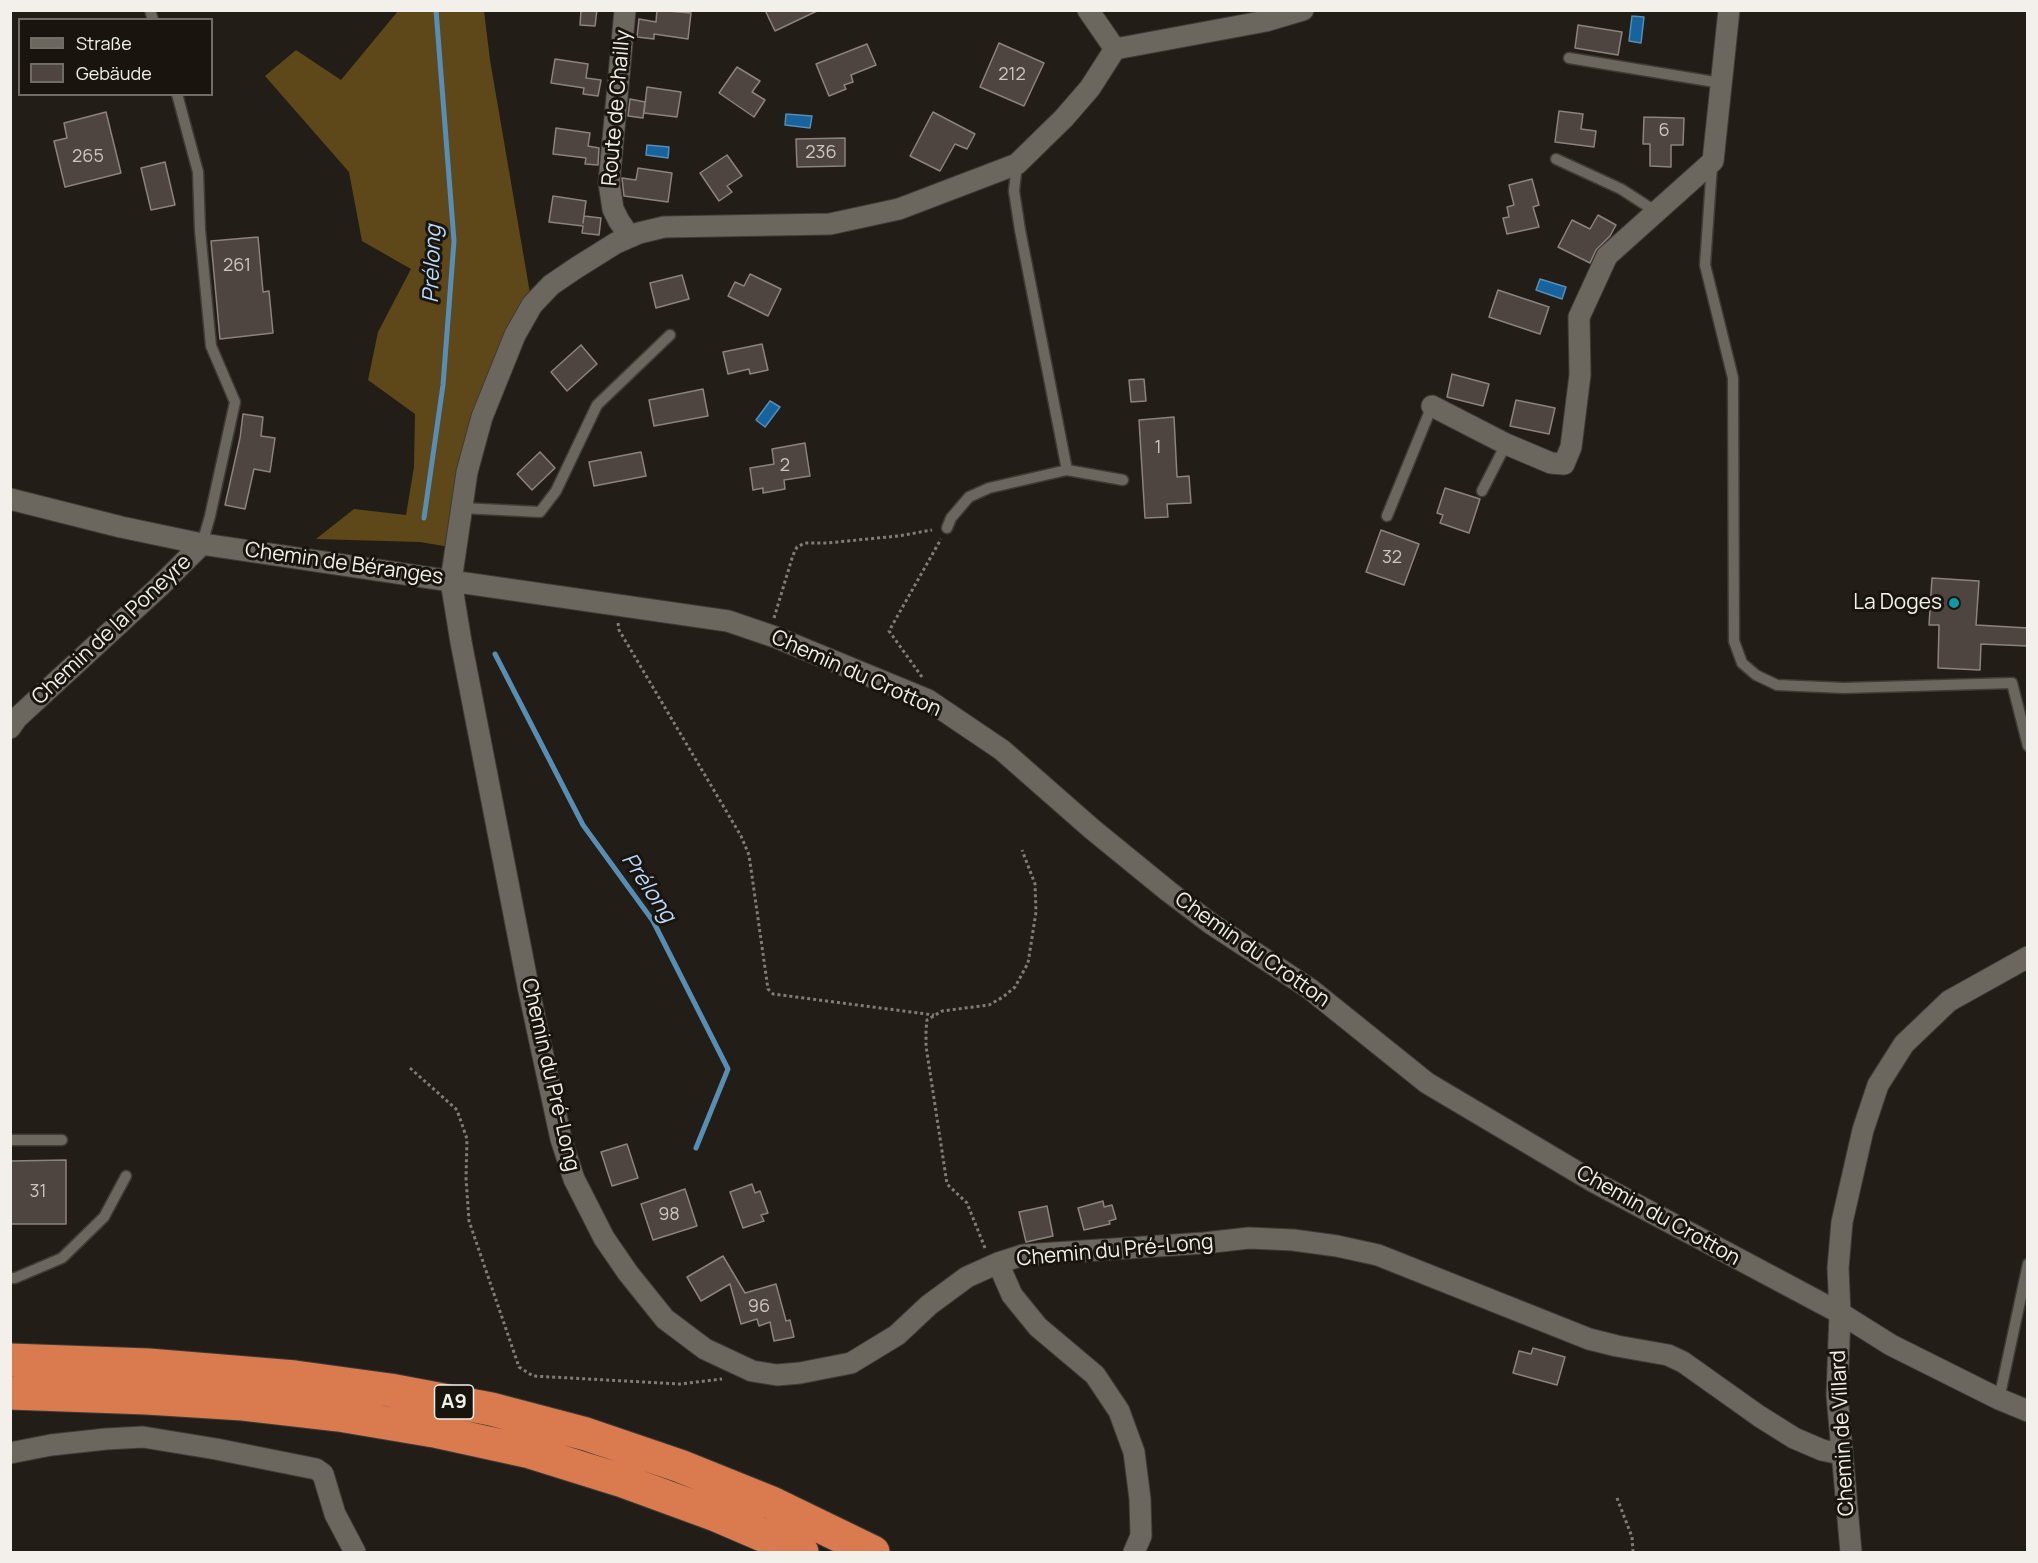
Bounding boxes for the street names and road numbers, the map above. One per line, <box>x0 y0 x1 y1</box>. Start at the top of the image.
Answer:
street label: Route de Chailly <box>598 29 636 187</box>
street label: Chemin de Béranges <box>243 538 445 590</box>
street label: Chemin de la Poneyre <box>27 550 197 710</box>
street label: Chemin du Crotton <box>767 625 945 723</box>
street label: Chemin du Crotton <box>1170 887 1334 1013</box>
street label: Chemin du Pré-Long <box>516 976 584 1174</box>
street label: Chemin du Crotton <box>1572 1161 1744 1271</box>
street label: Chemin du Pré-Long <box>1016 1230 1214 1272</box>
street label: Chemin de Villard <box>1826 1349 1860 1517</box>
road number: A9 <box>434 1385 474 1419</box>

